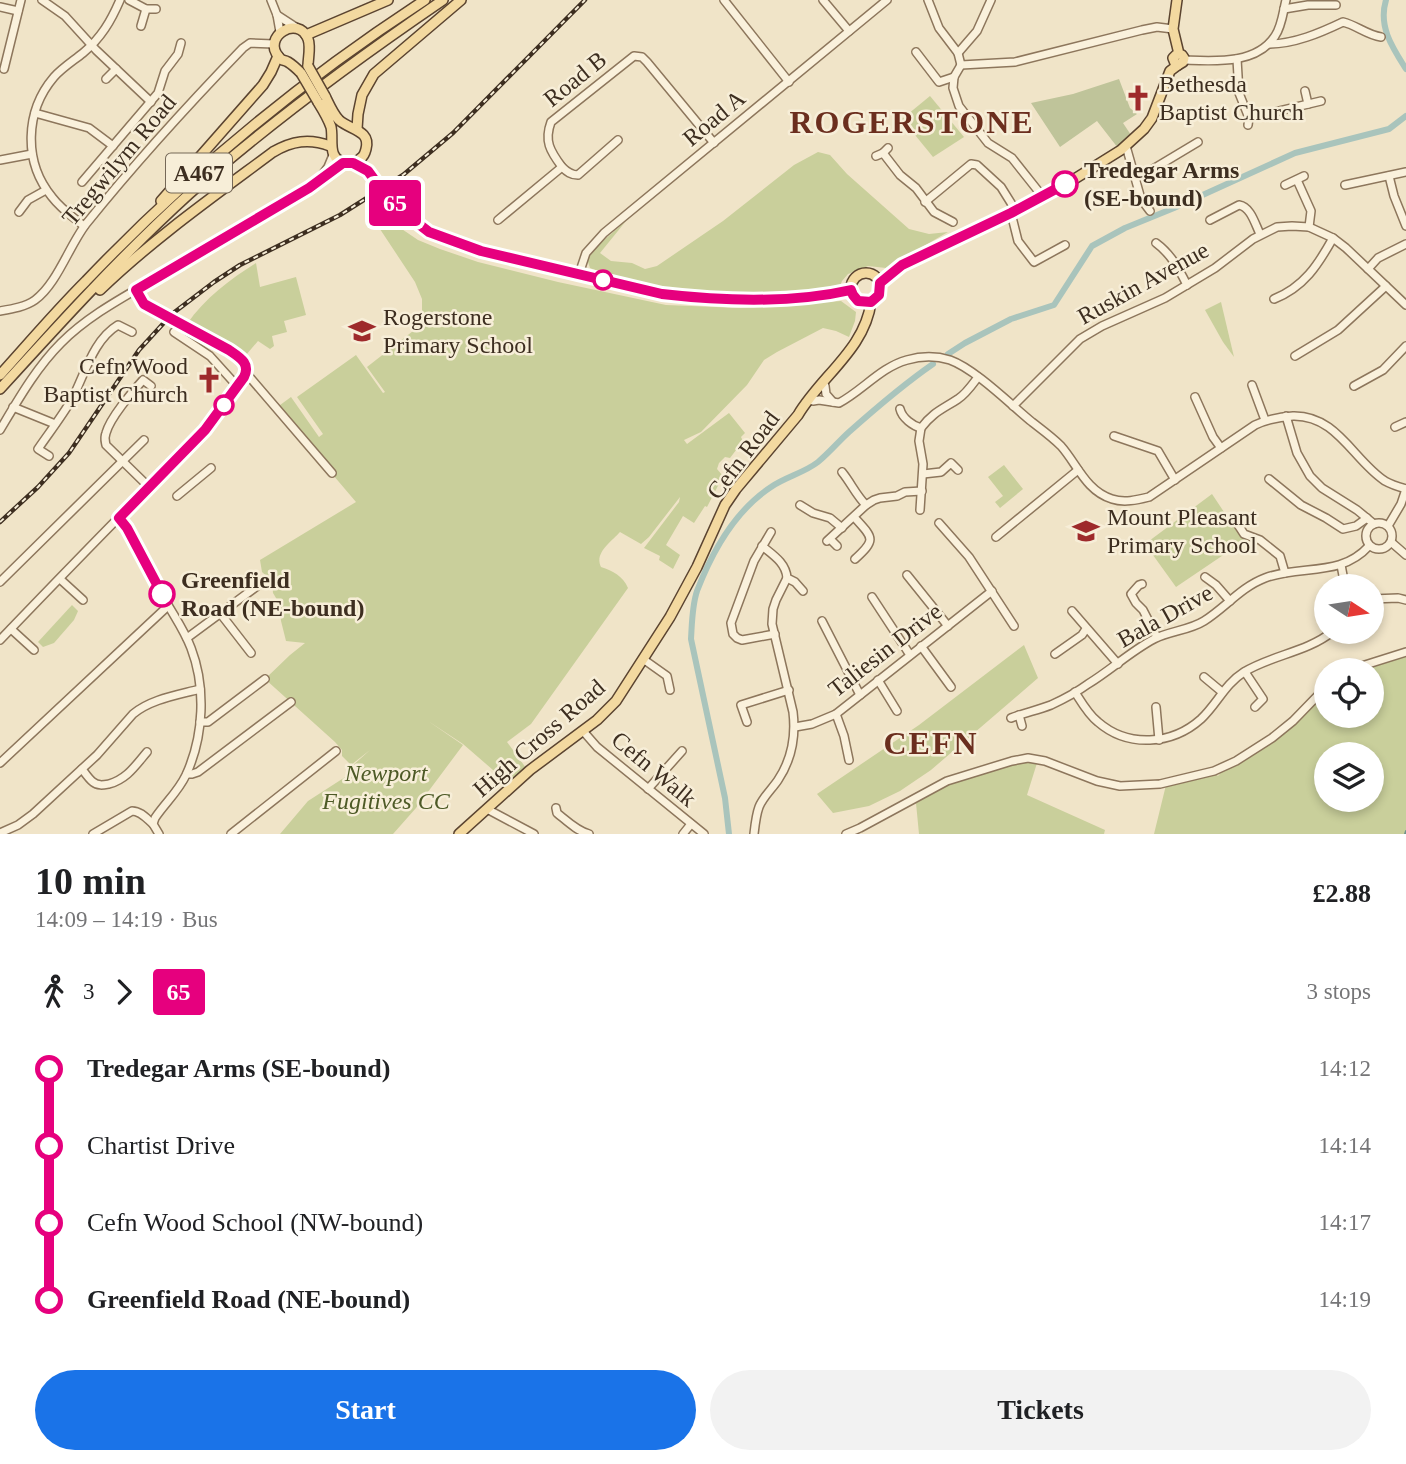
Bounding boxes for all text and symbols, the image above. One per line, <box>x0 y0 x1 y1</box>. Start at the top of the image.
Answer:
street label: Road B <box>539 46 611 112</box>
place label: Bethesda Baptist Church <box>1159 71 1304 125</box>
church icon: Bethesda Baptist Church <box>1123 83 1153 113</box>
street label: Road A <box>678 84 751 151</box>
street label: Tregwilym Road <box>57 89 181 231</box>
district label: ROGERSTONE <box>789 104 1035 140</box>
road number: A467 <box>166 154 232 192</box>
place label: Tredegar Arms (SE-bound) <box>1084 157 1239 211</box>
marker: Tredegar Arms (SE-bound) <box>1052 171 1078 197</box>
line badge: 65 <box>364 180 426 226</box>
text: 65 <box>383 190 407 216</box>
street label: Ruskin Avenue <box>1073 236 1213 330</box>
unlabelled marker <box>593 270 613 290</box>
place label: Rogerstone Primary School <box>383 304 533 358</box>
school or university icon: Rogerstone Primary School <box>347 316 377 346</box>
place label: Cefn Wood Baptist Church <box>43 353 188 407</box>
church icon: Cefn Wood Baptist Church <box>194 365 224 395</box>
unlabelled marker <box>214 395 234 415</box>
street label: Cefn Road <box>702 406 784 504</box>
place label: Mount Pleasant Primary School <box>1107 504 1257 558</box>
school or university icon: Mount Pleasant Primary School <box>1071 516 1101 546</box>
place label: Greenfield Road (NE-bound) <box>181 567 364 621</box>
north arrow <box>1314 574 1384 644</box>
map controls <box>1314 574 1384 812</box>
street label: Bala Drive <box>1113 579 1217 653</box>
marker: Greenfield Road (NE-bound) <box>149 581 175 607</box>
street label: Taliesin Drive <box>823 598 947 702</box>
button: locate <box>1314 658 1384 728</box>
street label: High Cross Road <box>468 674 610 802</box>
district label: CEFN <box>883 725 979 761</box>
street label: Cefn Walk <box>606 726 702 812</box>
button: layers <box>1314 742 1384 812</box>
park label: Newport Fugitives CC <box>321 760 451 814</box>
text: 10 min <box>35 860 146 902</box>
text: £2.88 <box>1313 879 1371 908</box>
text: 14:09 – 14:19 · Bus <box>35 907 218 932</box>
icon: walk <box>35 973 73 1011</box>
icon: forward <box>105 973 143 1011</box>
text: 3 <box>83 979 95 1004</box>
text: 65 <box>167 979 191 1005</box>
text: 3 stops <box>1306 979 1371 1004</box>
text: Tredegar Arms (SE-bound) <box>87 1054 390 1083</box>
text: 14:12 <box>1319 1056 1371 1081</box>
text: Chartist Drive <box>87 1131 235 1160</box>
text: 14:14 <box>1319 1133 1371 1158</box>
text: Cefn Wood School (NW-bound) <box>87 1208 423 1237</box>
text: 14:17 <box>1319 1210 1371 1235</box>
text: Greenfield Road (NE-bound) <box>87 1285 410 1314</box>
text: 14:19 <box>1319 1287 1371 1312</box>
button: Start <box>35 1370 696 1450</box>
button: Tickets <box>710 1370 1371 1450</box>

